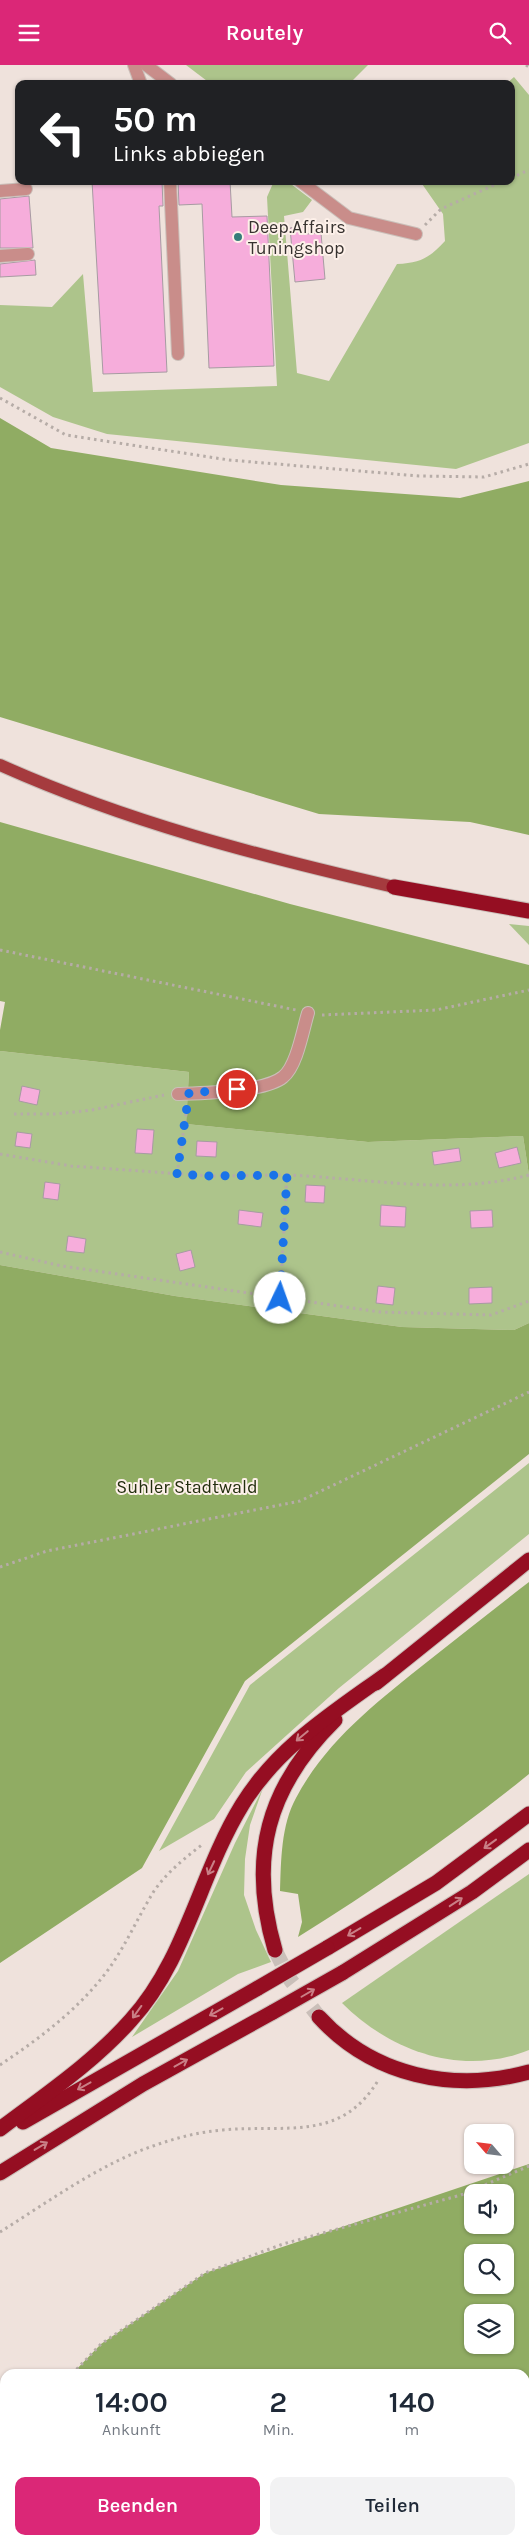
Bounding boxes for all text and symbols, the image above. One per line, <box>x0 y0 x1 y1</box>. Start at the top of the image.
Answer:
icon: menu <box>15 19 43 47</box>
icon: search <box>486 19 514 47</box>
text: Routely <box>226 20 303 46</box>
text: 50 m <box>113 99 198 140</box>
icon: left <box>30 100 95 165</box>
text: Links abbiegen <box>113 141 265 167</box>
place label: Deep.Affairs Tuningshop <box>248 216 346 259</box>
marker: Deep.Affairs Tuningshop <box>232 231 244 243</box>
pin <box>216 1068 258 1110</box>
icon: arrive <box>223 1075 251 1103</box>
position arrow <box>253 1271 305 1323</box>
park label: Suhler Stadtwald <box>116 1476 258 1498</box>
one-way arrow <box>296 1730 309 1741</box>
one-way arrow <box>483 1839 497 1849</box>
one-way arrow <box>205 1860 215 1875</box>
one-way arrow <box>449 1897 463 1908</box>
one-way arrow <box>347 1928 361 1938</box>
one-way arrow <box>300 1987 314 1997</box>
one-way arrow <box>132 2005 142 2019</box>
one-way arrow <box>208 2007 223 2017</box>
one-way arrow <box>173 2058 187 2068</box>
one-way arrow <box>78 2081 92 2091</box>
north arrow <box>464 2124 514 2174</box>
map controls <box>464 2124 514 2354</box>
one-way arrow <box>34 2141 48 2152</box>
button: sound <box>464 2184 514 2234</box>
button: search <box>464 2244 514 2294</box>
button: layers <box>464 2304 514 2354</box>
text: 14:00 <box>95 2384 168 2420</box>
text: 2 <box>269 2384 287 2420</box>
text: 140 <box>388 2384 435 2420</box>
text: Ankunft <box>102 2420 161 2439</box>
text: Min. <box>263 2420 294 2439</box>
text: m <box>404 2420 419 2439</box>
button: Beenden <box>15 2477 260 2535</box>
button: Teilen <box>270 2477 515 2535</box>

